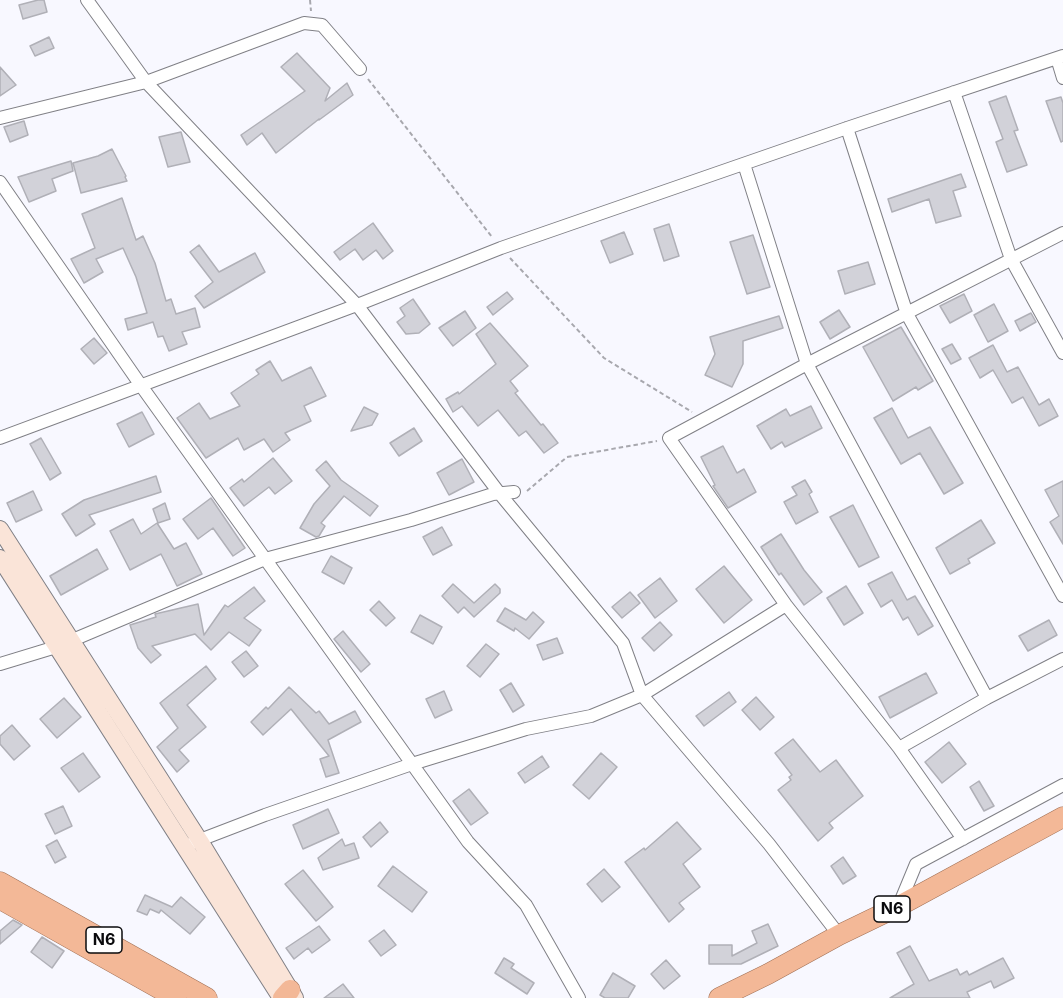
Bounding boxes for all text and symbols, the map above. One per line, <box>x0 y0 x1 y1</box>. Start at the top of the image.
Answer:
road number: N6 <box>874 896 910 922</box>
road number: N6 <box>86 927 122 953</box>

